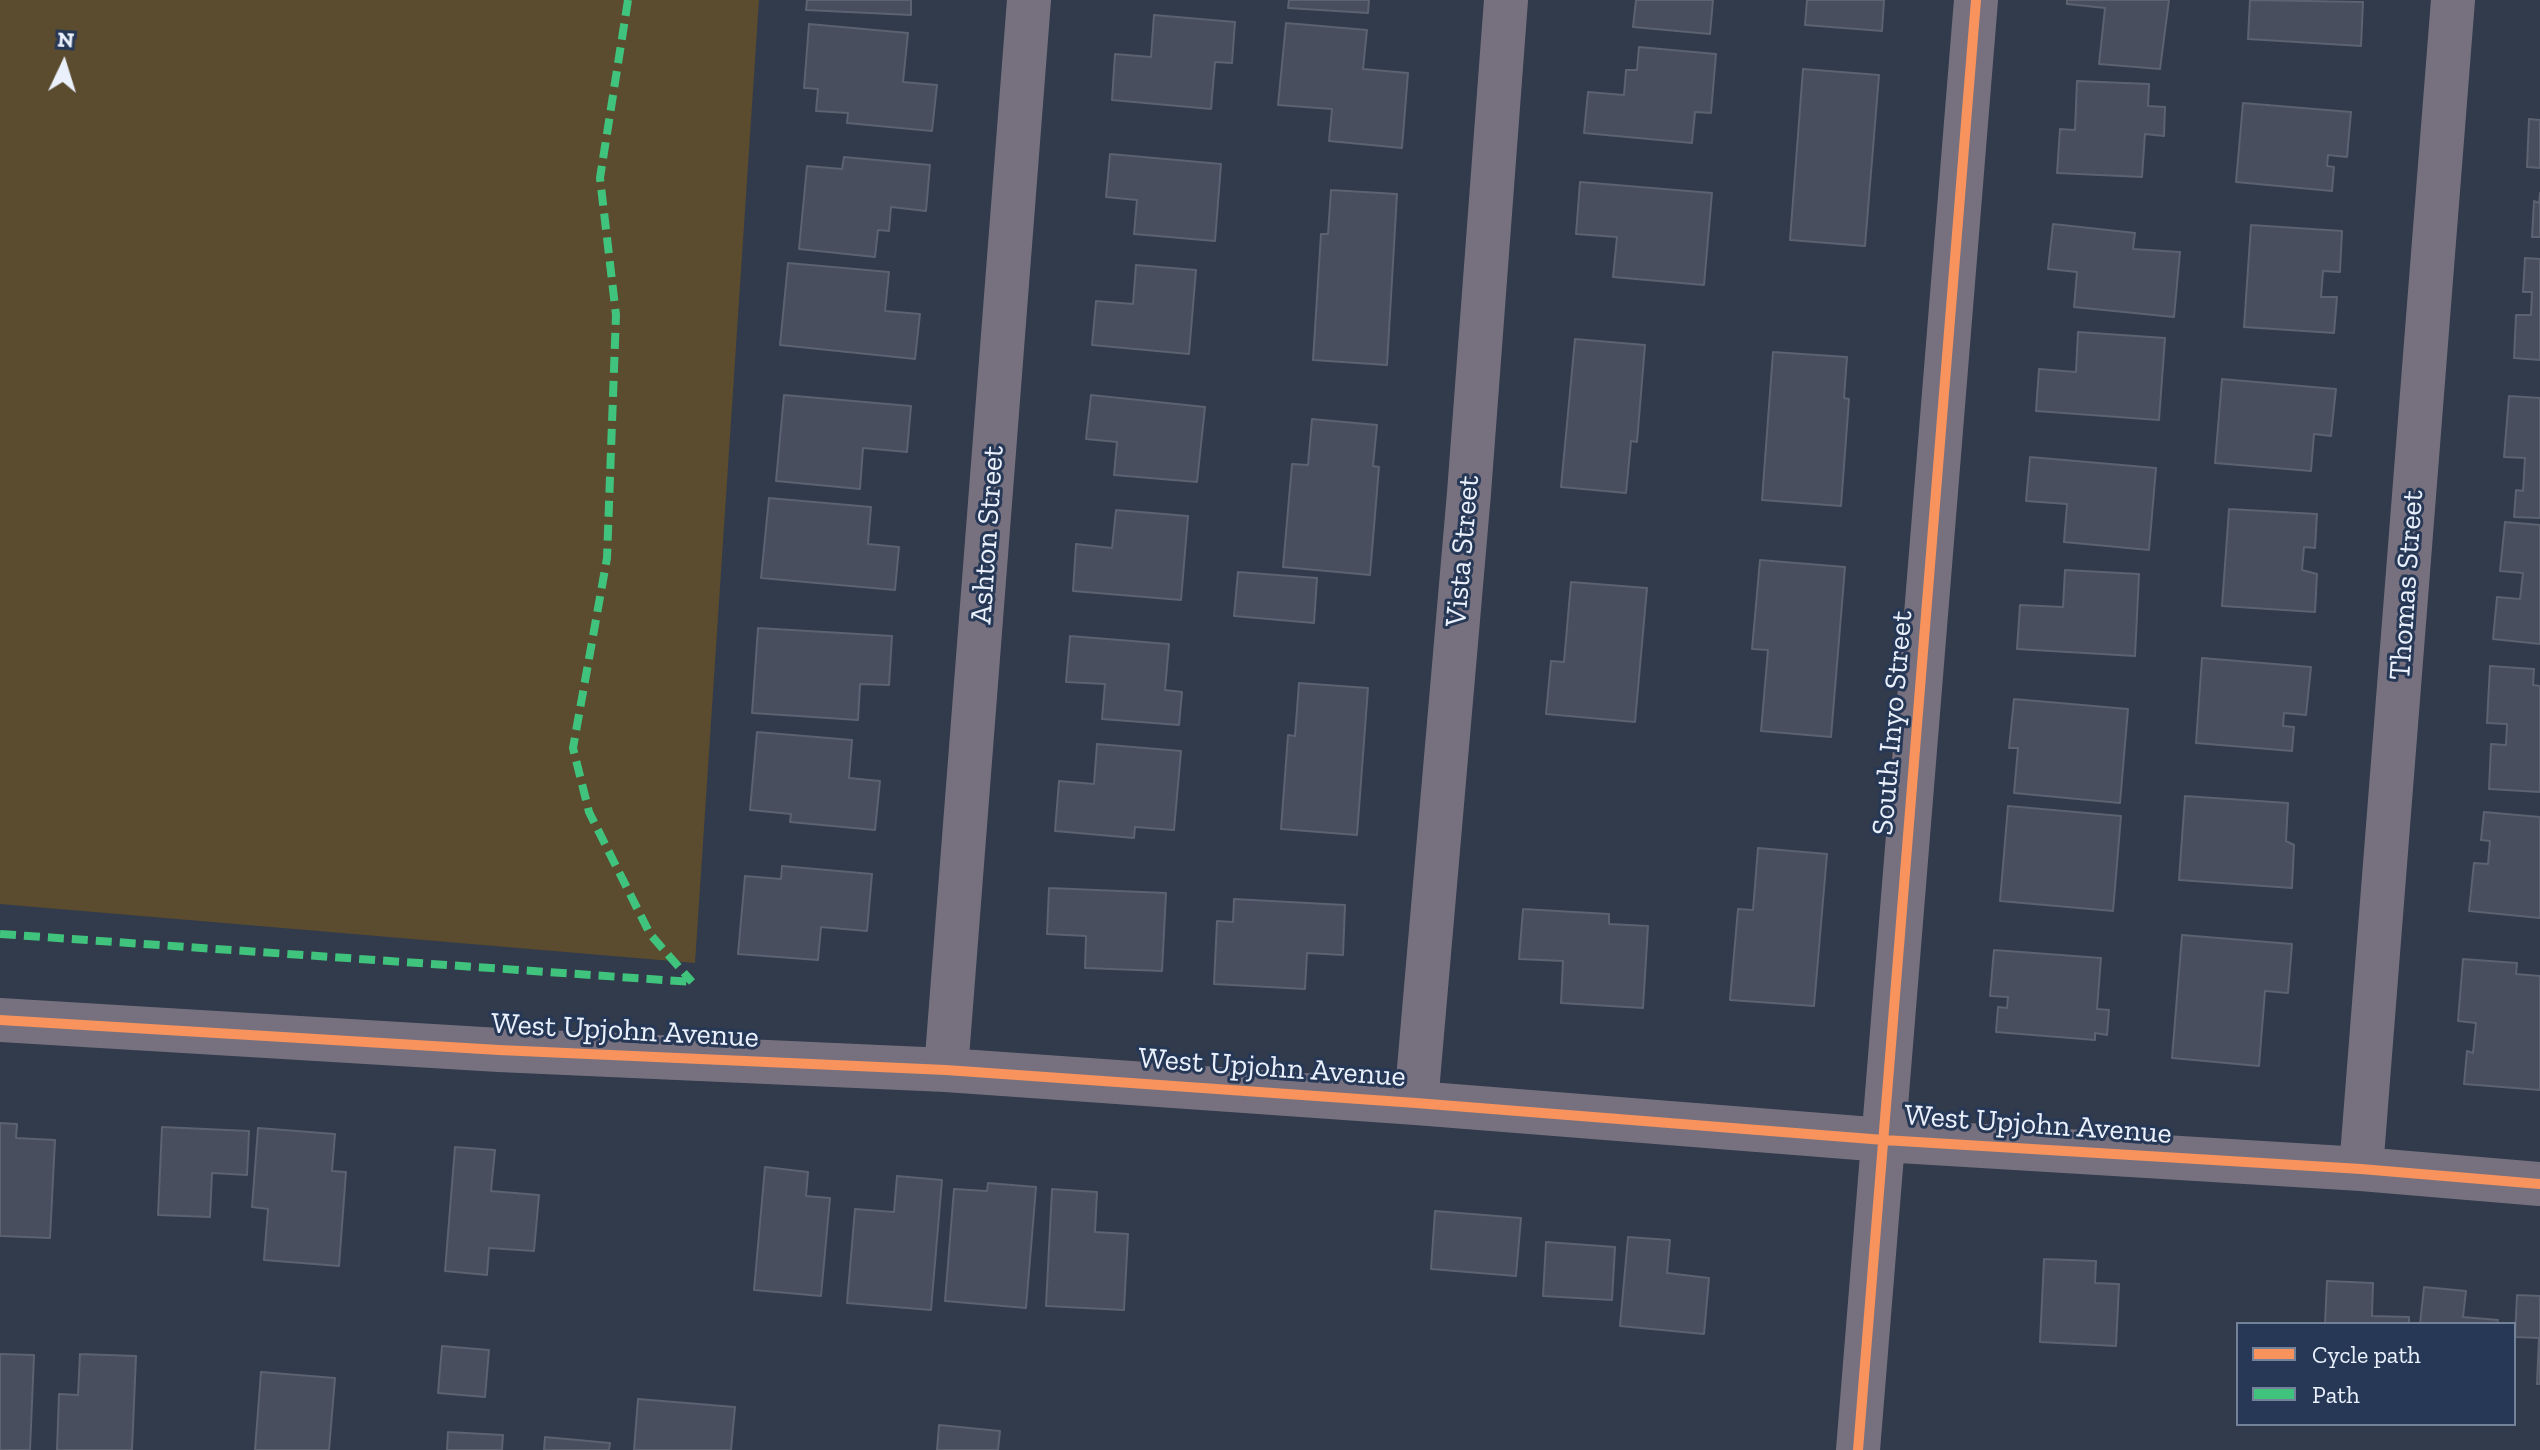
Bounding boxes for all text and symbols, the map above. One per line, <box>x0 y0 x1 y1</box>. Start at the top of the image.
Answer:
north arrow <box>24 24 104 104</box>
text: N <box>56 26 75 54</box>
street label: Ashton Street <box>964 444 1012 626</box>
street label: Vista Street <box>1438 474 1488 628</box>
street label: Thomas Street <box>2382 489 2432 681</box>
street label: South Inyo Street <box>1865 609 1921 837</box>
street label: West Upjohn Avenue <box>490 1006 760 1056</box>
street label: West Upjohn Avenue <box>1137 1041 1407 1095</box>
street label: West Upjohn Avenue <box>1903 1098 2173 1152</box>
legend <box>2236 1322 2516 1426</box>
text: Cycle path <box>2312 1340 2421 1369</box>
text: Path <box>2312 1380 2360 1409</box>

